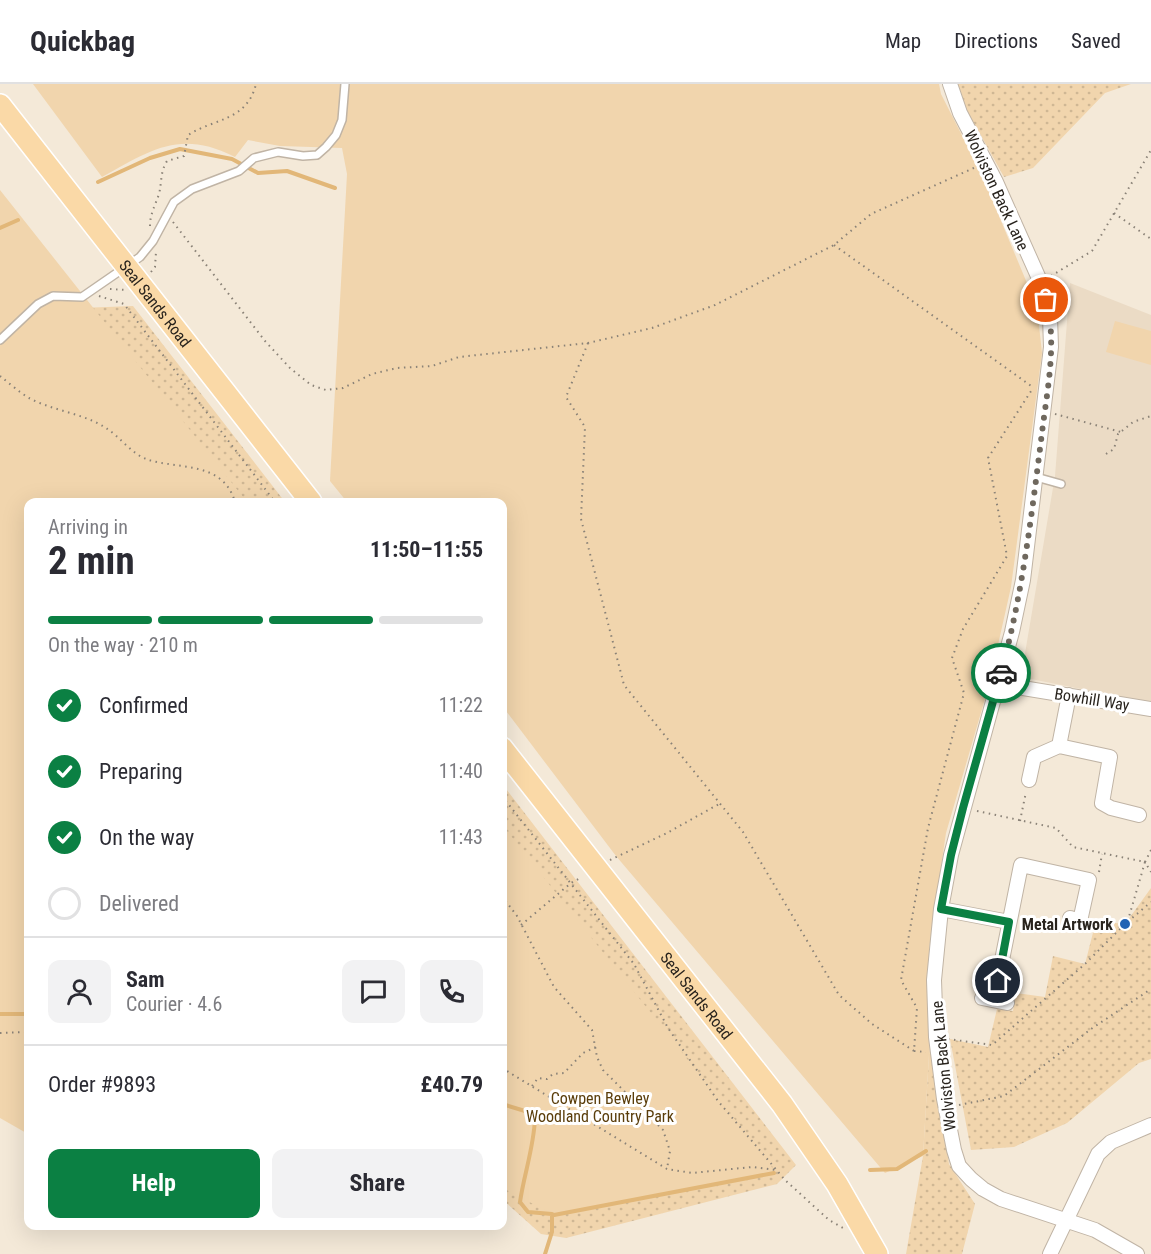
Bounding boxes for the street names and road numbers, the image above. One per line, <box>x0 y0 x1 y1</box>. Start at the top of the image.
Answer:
street label: Wolviston Back Lane <box>960 127 1033 253</box>
street label: Seal Sands Road <box>115 256 195 351</box>
street label: Bowhill Way <box>1053 684 1131 715</box>
street label: Seal Sands Road <box>656 949 736 1043</box>
street label: Wolviston Back Lane <box>927 1000 960 1132</box>

